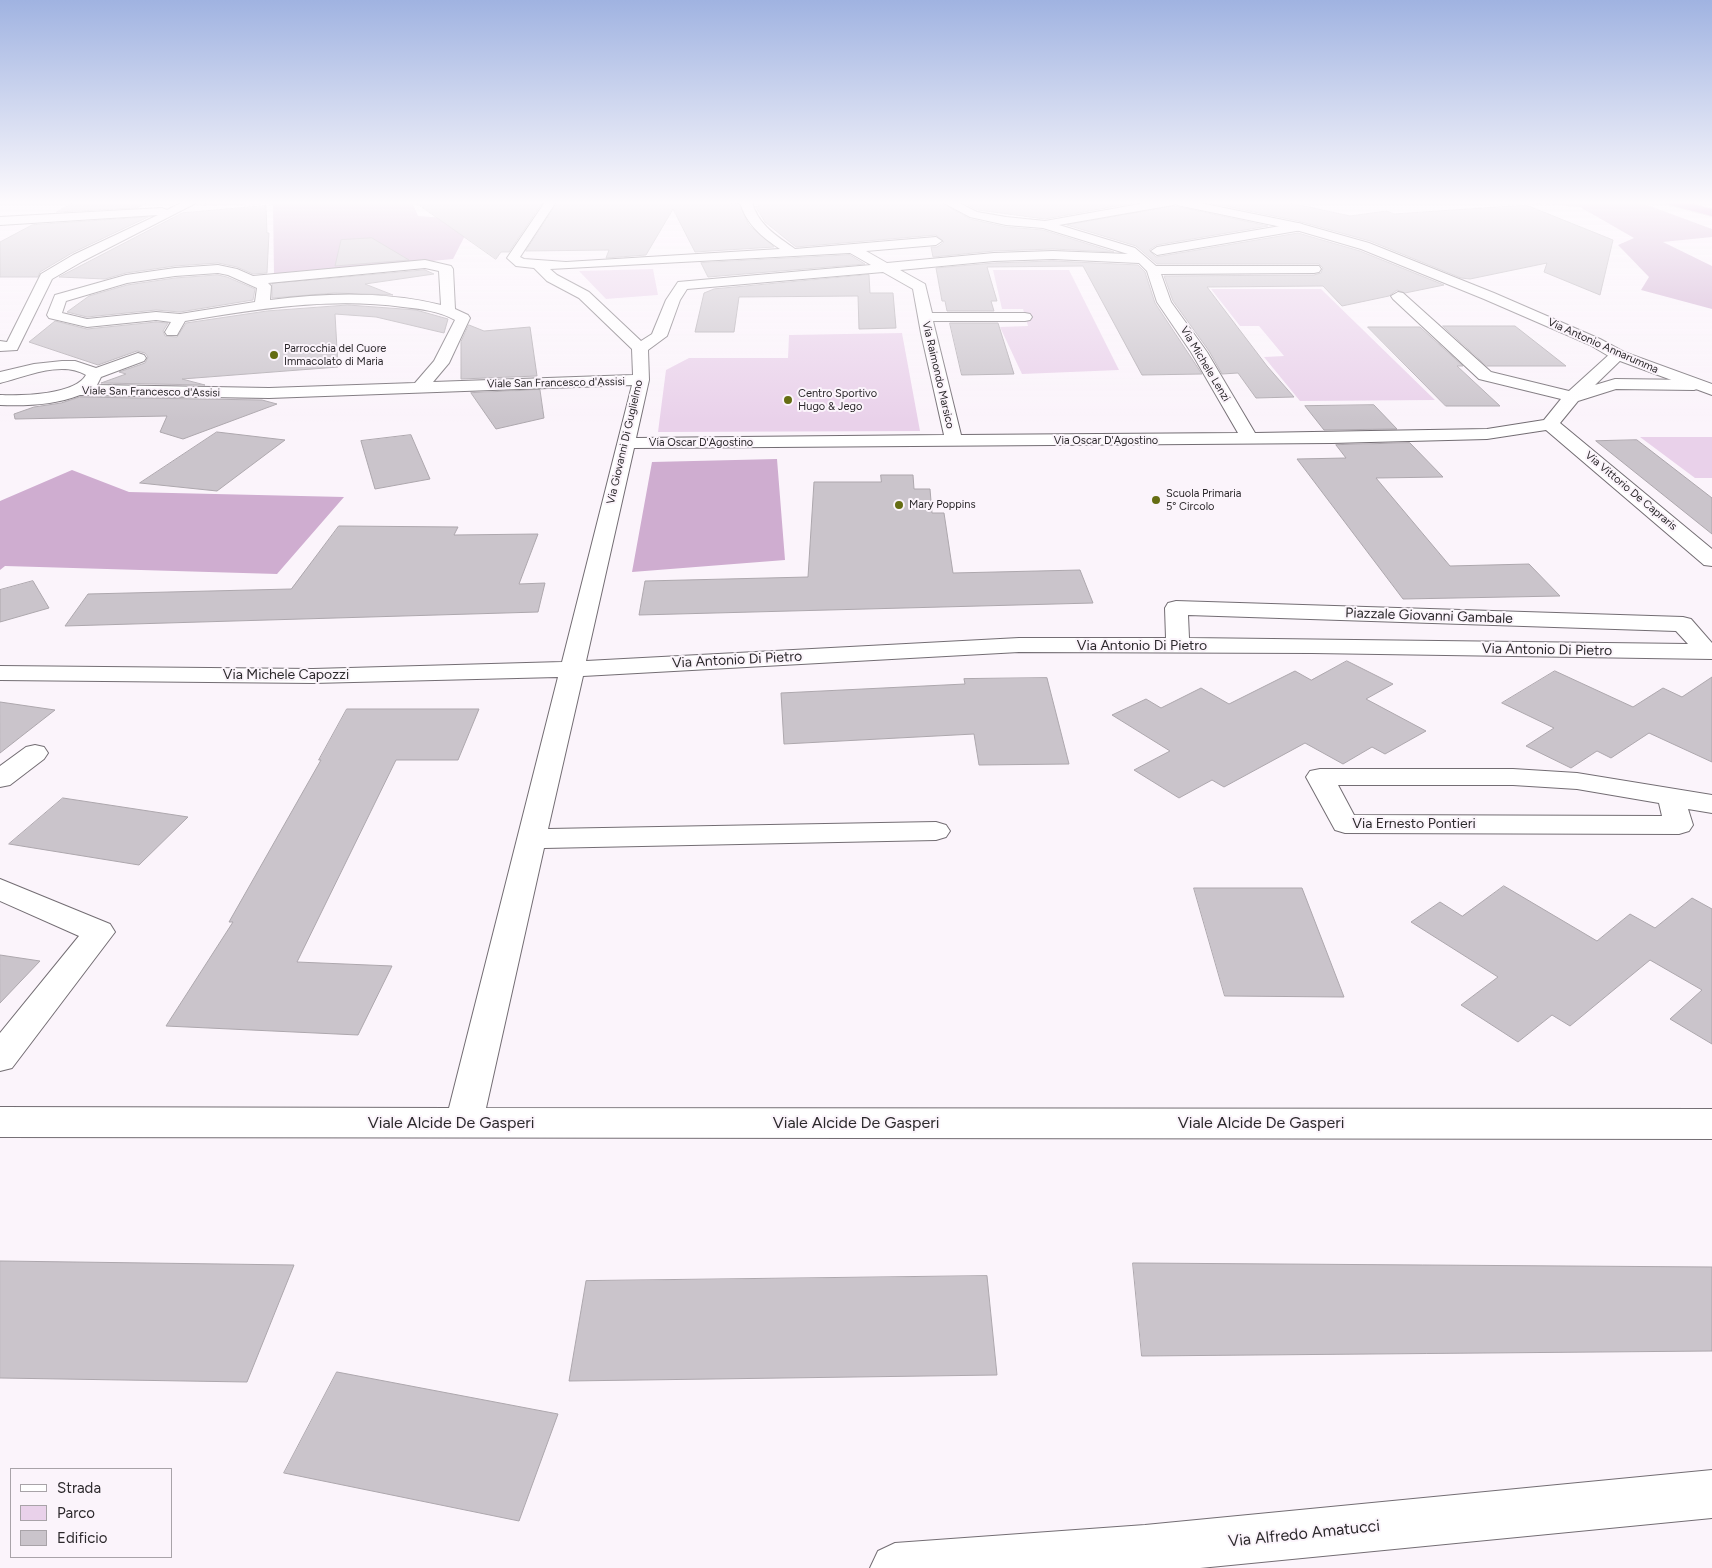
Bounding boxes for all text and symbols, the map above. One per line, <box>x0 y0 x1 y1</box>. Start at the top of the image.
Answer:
street label: Via Antonio Annarumma <box>1546 316 1660 376</box>
street label: Via Raimondo Marsico <box>919 320 957 430</box>
street label: Via Michele Lenzi <box>1177 324 1233 404</box>
place label: Parrocchia del Cuore Immacolato di Maria <box>284 342 386 368</box>
marker: Parrocchia del Cuore Immacolato di Maria <box>268 349 280 361</box>
street label: Viale San Francesco d'Assisi <box>487 375 625 391</box>
street label: Via Giovanni Di Guglielmo <box>604 378 646 506</box>
street label: Viale San Francesco d'Assisi <box>82 384 220 400</box>
place label: Centro Sportivo Hugo & Jego <box>798 387 877 413</box>
marker: Centro Sportivo Hugo & Jego <box>782 394 794 406</box>
street label: Via Oscar D'Agostino <box>1054 434 1158 448</box>
street label: Via Oscar D'Agostino <box>649 436 753 450</box>
street label: Via Vittorio De Capraris <box>1582 449 1680 533</box>
place label: Scuola Primaria 5° Circolo <box>1166 487 1241 513</box>
marker: Scuola Primaria 5° Circolo <box>1150 494 1162 506</box>
place label: Mary Poppins <box>909 498 976 512</box>
marker: Mary Poppins <box>893 499 905 511</box>
street label: Piazzale Giovanni Gambale <box>1345 605 1513 627</box>
street label: Via Antonio Di Pietro <box>1077 638 1207 654</box>
street label: Via Antonio Di Pietro <box>1482 640 1612 660</box>
street label: Via Antonio Di Pietro <box>671 648 803 672</box>
street label: Via Michele Capozzi <box>223 667 349 683</box>
street label: Via Ernesto Pontieri <box>1352 816 1476 832</box>
street label: Viale Alcide De Gasperi <box>368 1113 534 1133</box>
street label: Viale Alcide De Gasperi <box>773 1113 939 1133</box>
street label: Viale Alcide De Gasperi <box>1178 1113 1344 1133</box>
legend <box>10 1468 172 1558</box>
text: Strada <box>57 1479 101 1497</box>
text: Parco <box>57 1504 95 1522</box>
street label: Via Alfredo Amatucci <box>1227 1516 1381 1552</box>
text: Edificio <box>57 1529 107 1547</box>

